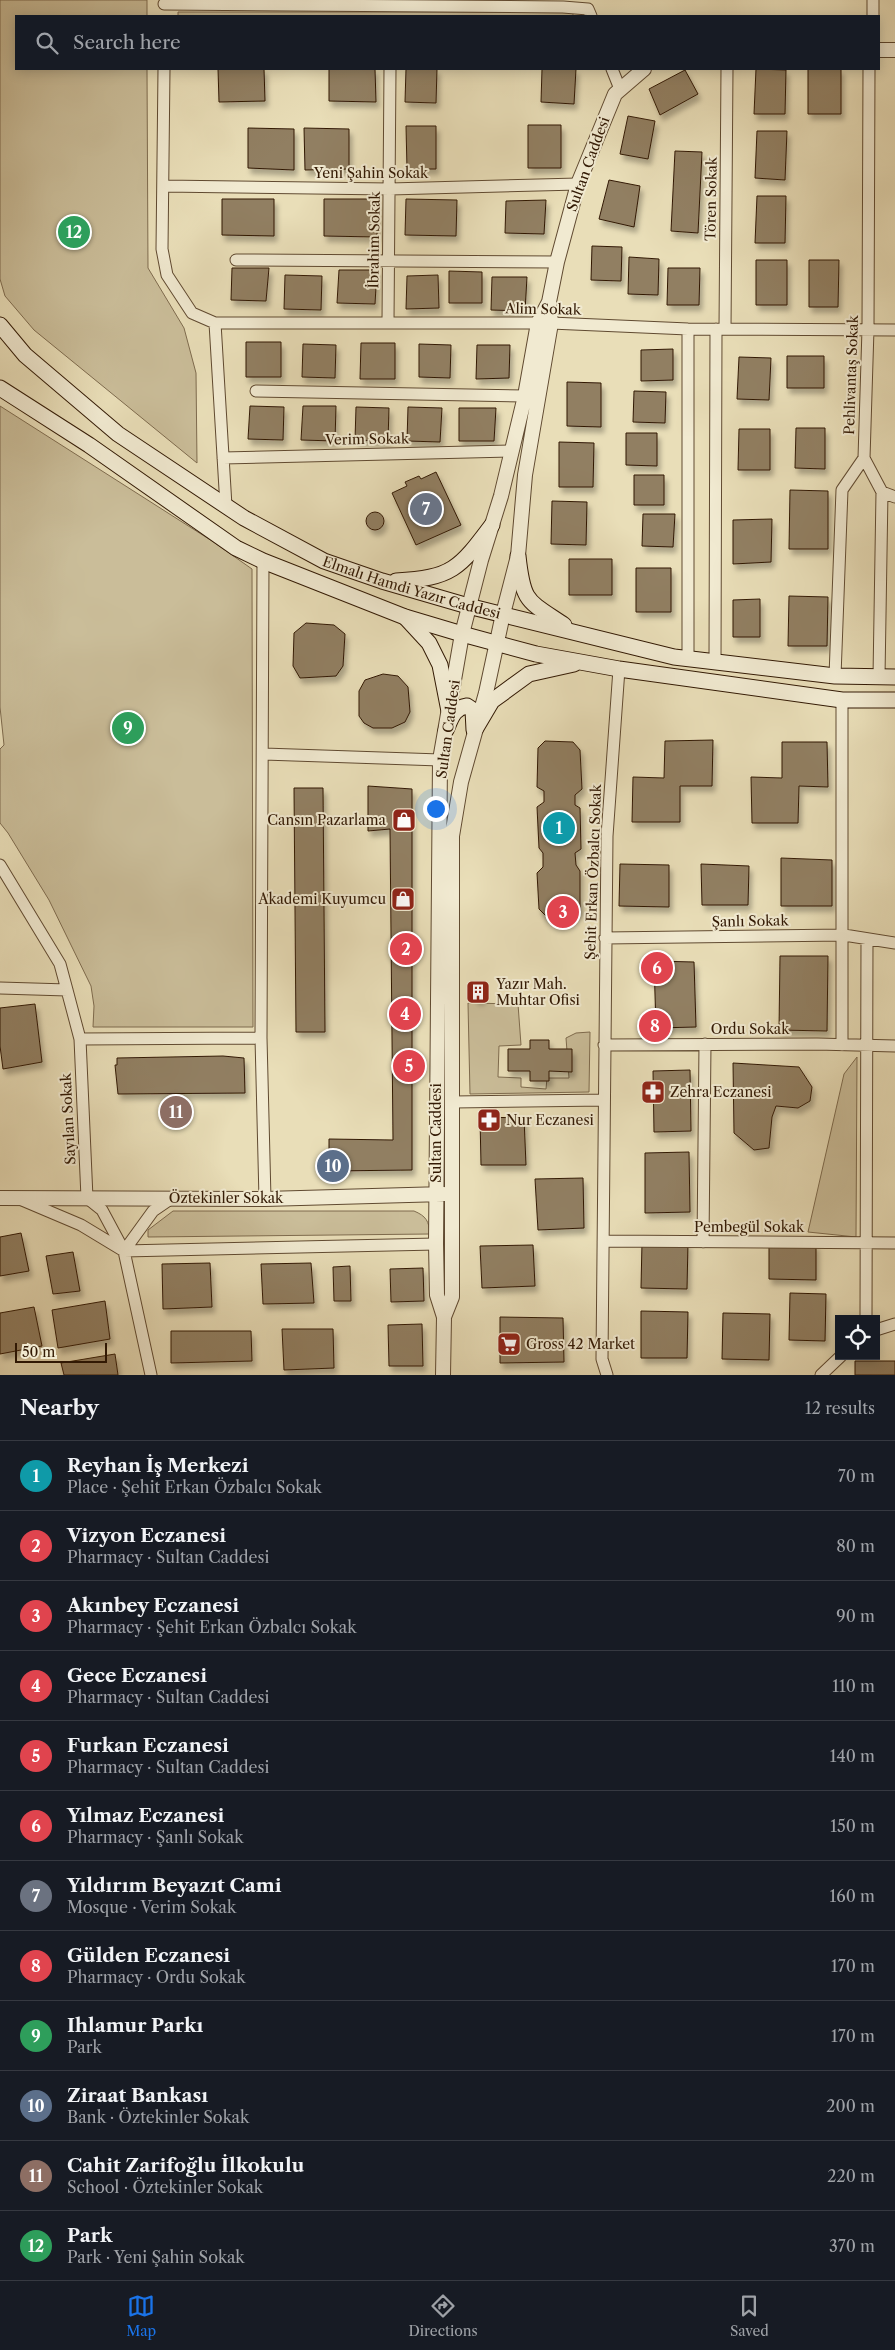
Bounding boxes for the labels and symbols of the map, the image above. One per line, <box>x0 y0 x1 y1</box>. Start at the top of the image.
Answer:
street label: Sultan Caddesi <box>563 114 613 214</box>
street label: Tören Sokak <box>701 156 721 241</box>
street label: Yeni Şahin Sokak <box>313 164 429 182</box>
street label: İbrahim Sokak <box>364 190 384 289</box>
pin: 12 <box>58 213 90 251</box>
street label: Alim Sokak <box>504 299 582 319</box>
street label: Pehlivantaş Sokak <box>840 314 862 435</box>
street label: Verim Sokak <box>324 429 410 449</box>
pin: 7 <box>410 490 442 528</box>
street label: Elmalı Hamdi Yazır Caddesi <box>320 552 502 623</box>
street label: Sultan Caddesi <box>432 679 464 779</box>
pin: 9 <box>112 709 144 747</box>
street label: Şehit Erkan Özbalcı Sokak <box>581 783 605 960</box>
your location <box>423 796 449 822</box>
shop icon: Cansın Pazarlama <box>391 807 417 833</box>
pin: 1 <box>543 809 575 847</box>
place label: Cansın Pazarlama <box>267 811 387 829</box>
shop icon: Akademi Kuyumcu <box>390 886 416 912</box>
place label: Akademi Kuyumcu <box>257 890 386 908</box>
pin: 3 <box>547 893 579 931</box>
street label: Şanlı Sokak <box>711 911 789 931</box>
pin: 2 <box>390 930 422 968</box>
pin: 6 <box>641 949 673 987</box>
place label: Yazır Mah. Muhtar Ofisi <box>495 975 580 1009</box>
building icon: Yazır Mah. Muhtar Ofisi <box>465 979 491 1005</box>
pin: 4 <box>389 995 421 1033</box>
pin: 8 <box>639 1007 671 1045</box>
street label: Ordu Sokak <box>711 1020 790 1038</box>
pin: 5 <box>393 1047 425 1085</box>
street label: Sayılan Sokak <box>57 1072 79 1165</box>
pharmacy icon: Zehra Eczanesi <box>640 1079 666 1105</box>
street label: Sultan Caddesi <box>427 1083 445 1183</box>
place label: Zehra Eczanesi <box>670 1083 771 1101</box>
pin: 11 <box>160 1093 192 1131</box>
pharmacy icon: Nur Eczanesi <box>476 1107 502 1133</box>
place label: Nur Eczanesi <box>506 1111 594 1129</box>
pin: 10 <box>317 1147 349 1185</box>
street label: Öztekinler Sokak <box>169 1189 284 1207</box>
street label: Pembegül Sokak <box>694 1218 805 1236</box>
supermarket icon: Gross 42 Market <box>496 1331 522 1357</box>
place label: Gross 42 Market <box>526 1335 635 1353</box>
scale bar <box>15 1340 108 1363</box>

